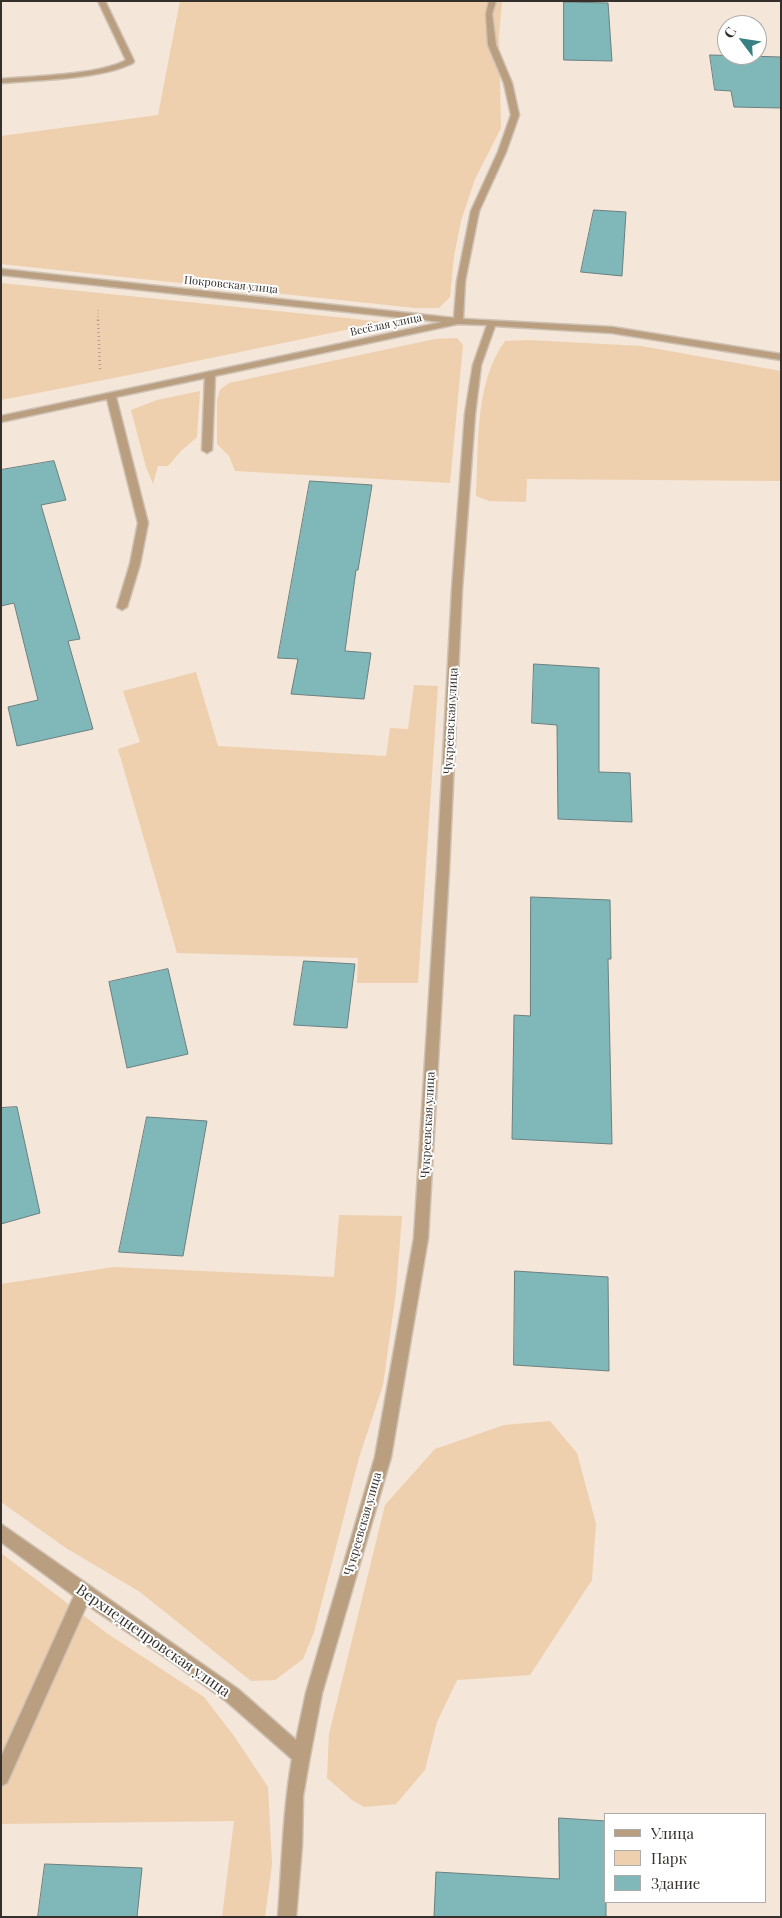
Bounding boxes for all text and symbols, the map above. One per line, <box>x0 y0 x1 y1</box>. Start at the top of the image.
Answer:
north arrow <box>717 15 767 65</box>
text: С <box>719 23 740 42</box>
street label: Покровская улица <box>183 274 279 296</box>
street label: Весёлая улица <box>349 311 423 339</box>
street label: Чукреевская улица <box>441 667 461 775</box>
street label: Чукреевская улица <box>418 1071 438 1179</box>
street label: Чукреевская улица <box>341 1471 385 1577</box>
street label: Верхнеднепровская улица <box>73 1581 233 1701</box>
legend <box>604 1813 767 1903</box>
text: Улица <box>651 1823 694 1843</box>
text: Парк <box>651 1848 687 1868</box>
text: Здание <box>651 1873 700 1893</box>

